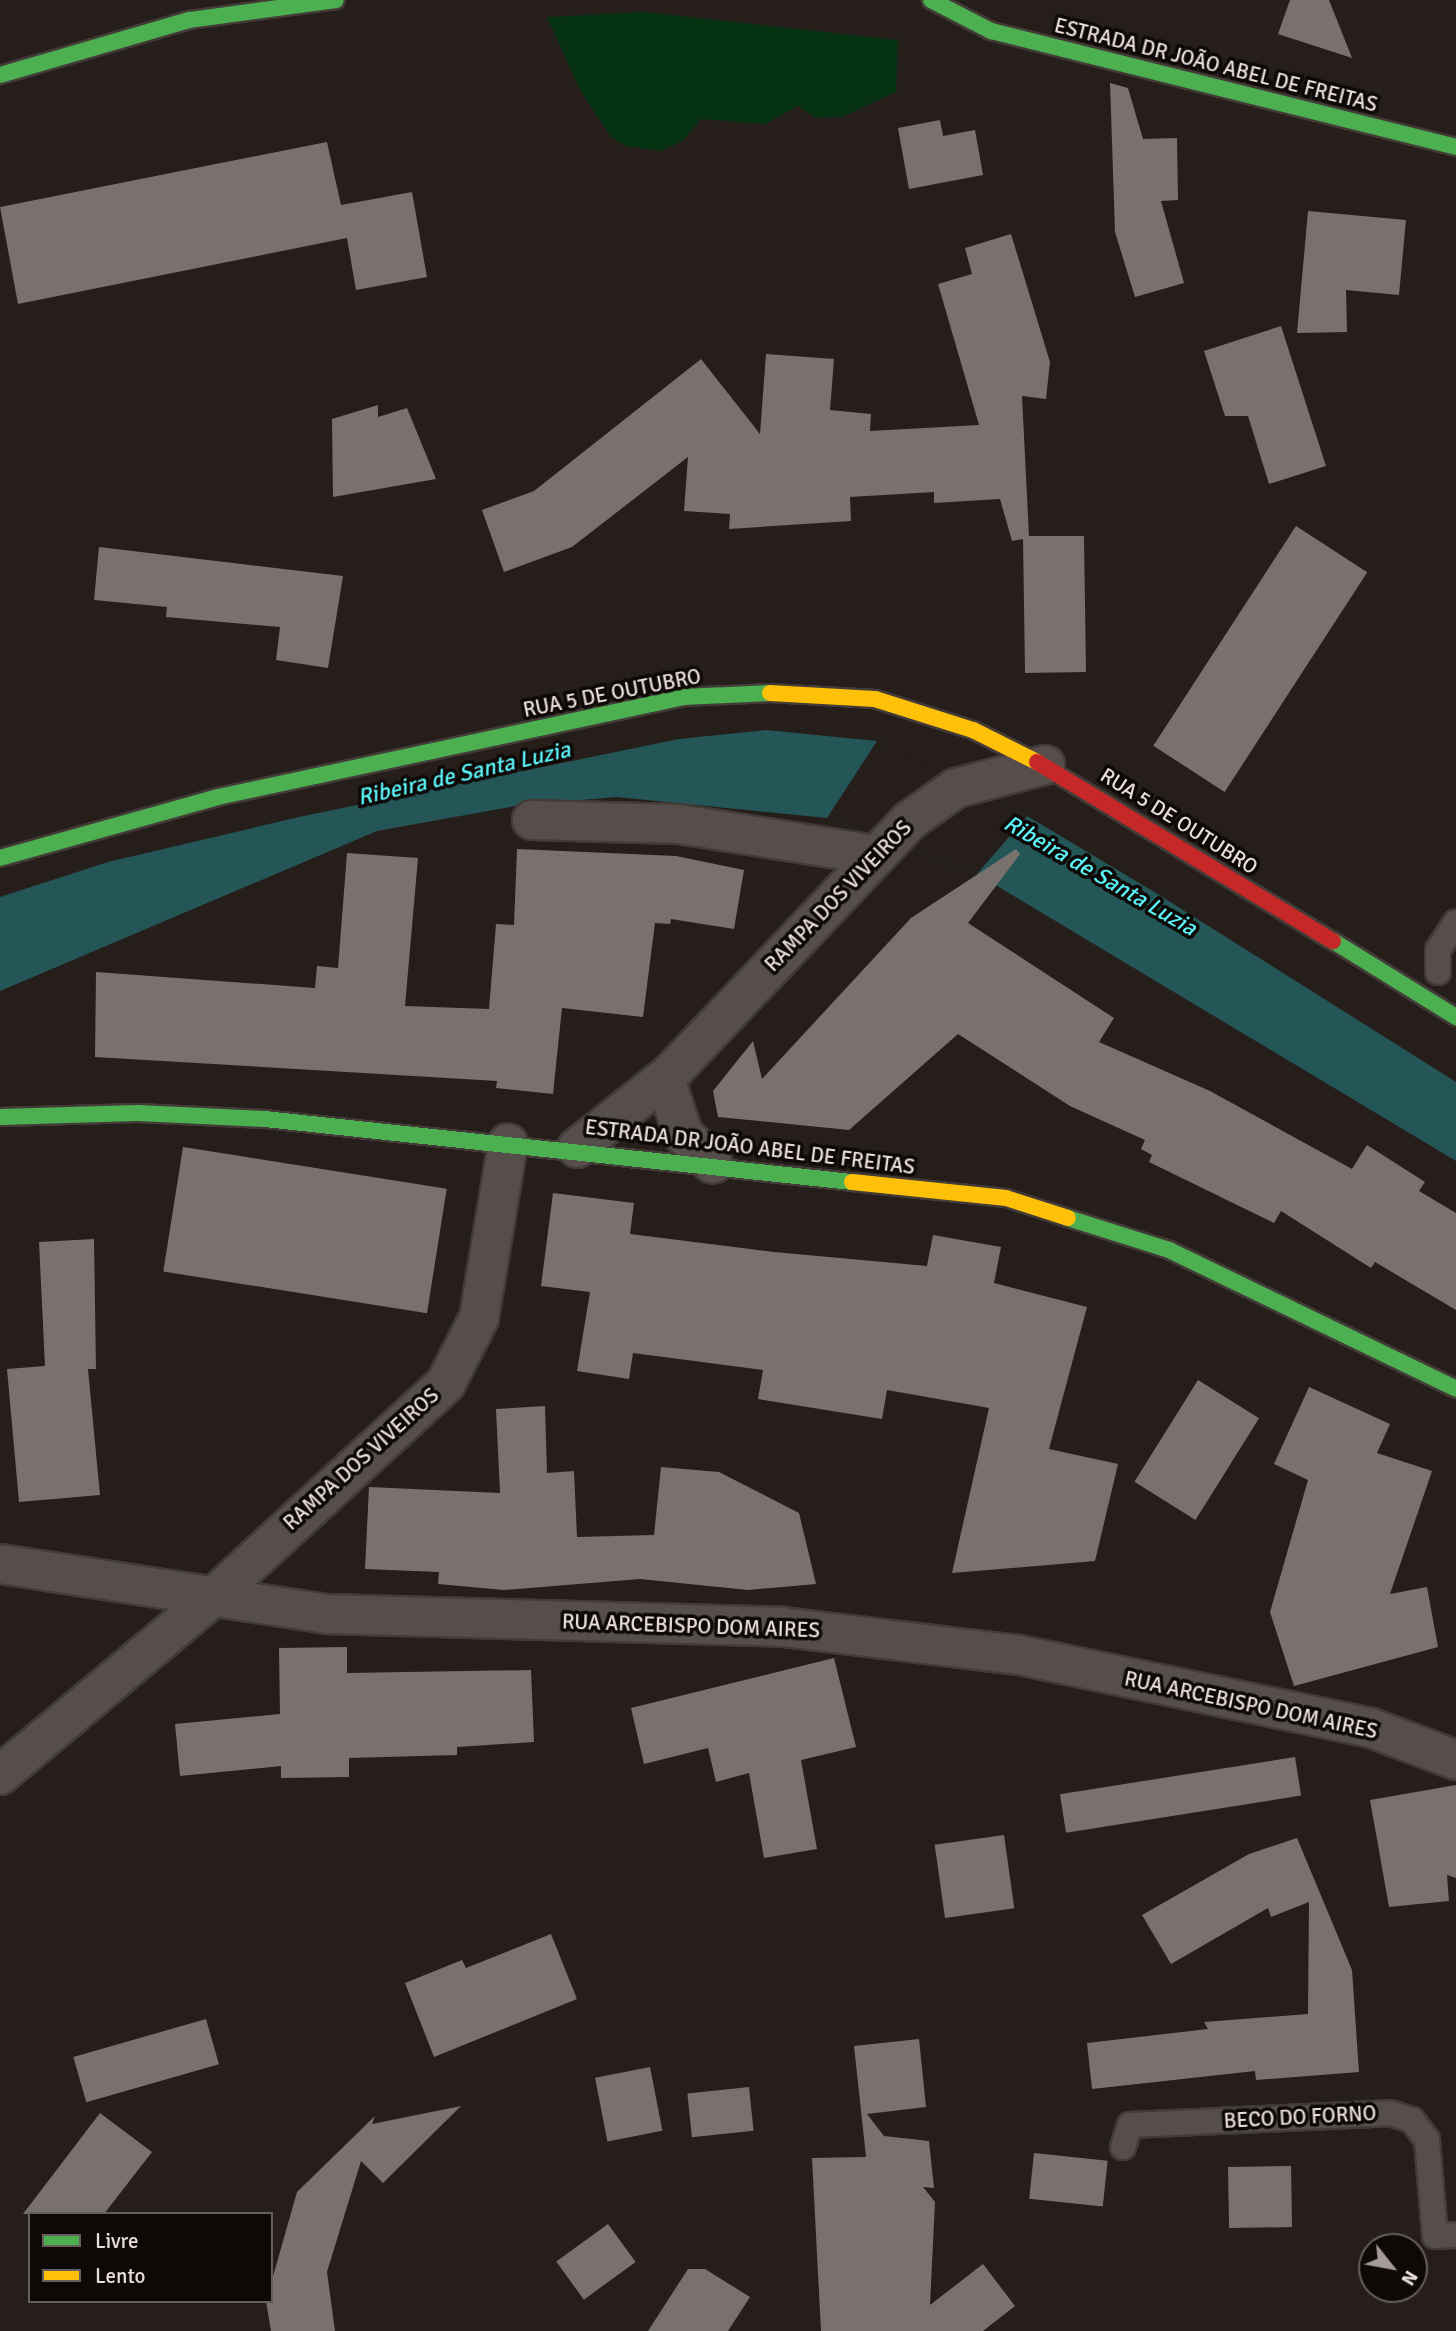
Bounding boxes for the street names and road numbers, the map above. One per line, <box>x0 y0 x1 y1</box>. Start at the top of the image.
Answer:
street label: ESTRADA DR JOÃO ABEL DE FREITAS <box>1052 13 1380 117</box>
street label: RUA 5 DE OUTUBRO <box>521 663 703 723</box>
street label: RUA 5 DE OUTUBRO <box>1096 762 1262 880</box>
street label: RAMPA DOS VIVEIROS <box>759 815 917 977</box>
street label: ESTRADA DR JOÃO ABEL DE FREITAS <box>584 1114 916 1180</box>
street label: RAMPA DOS VIVEIROS <box>278 1383 444 1535</box>
street label: RUA ARCEBISPO DOM AIRES <box>562 1609 820 1643</box>
street label: RUA ARCEBISPO DOM AIRES <box>1122 1666 1380 1744</box>
street label: BECO DO FORNO <box>1223 2100 1377 2134</box>

